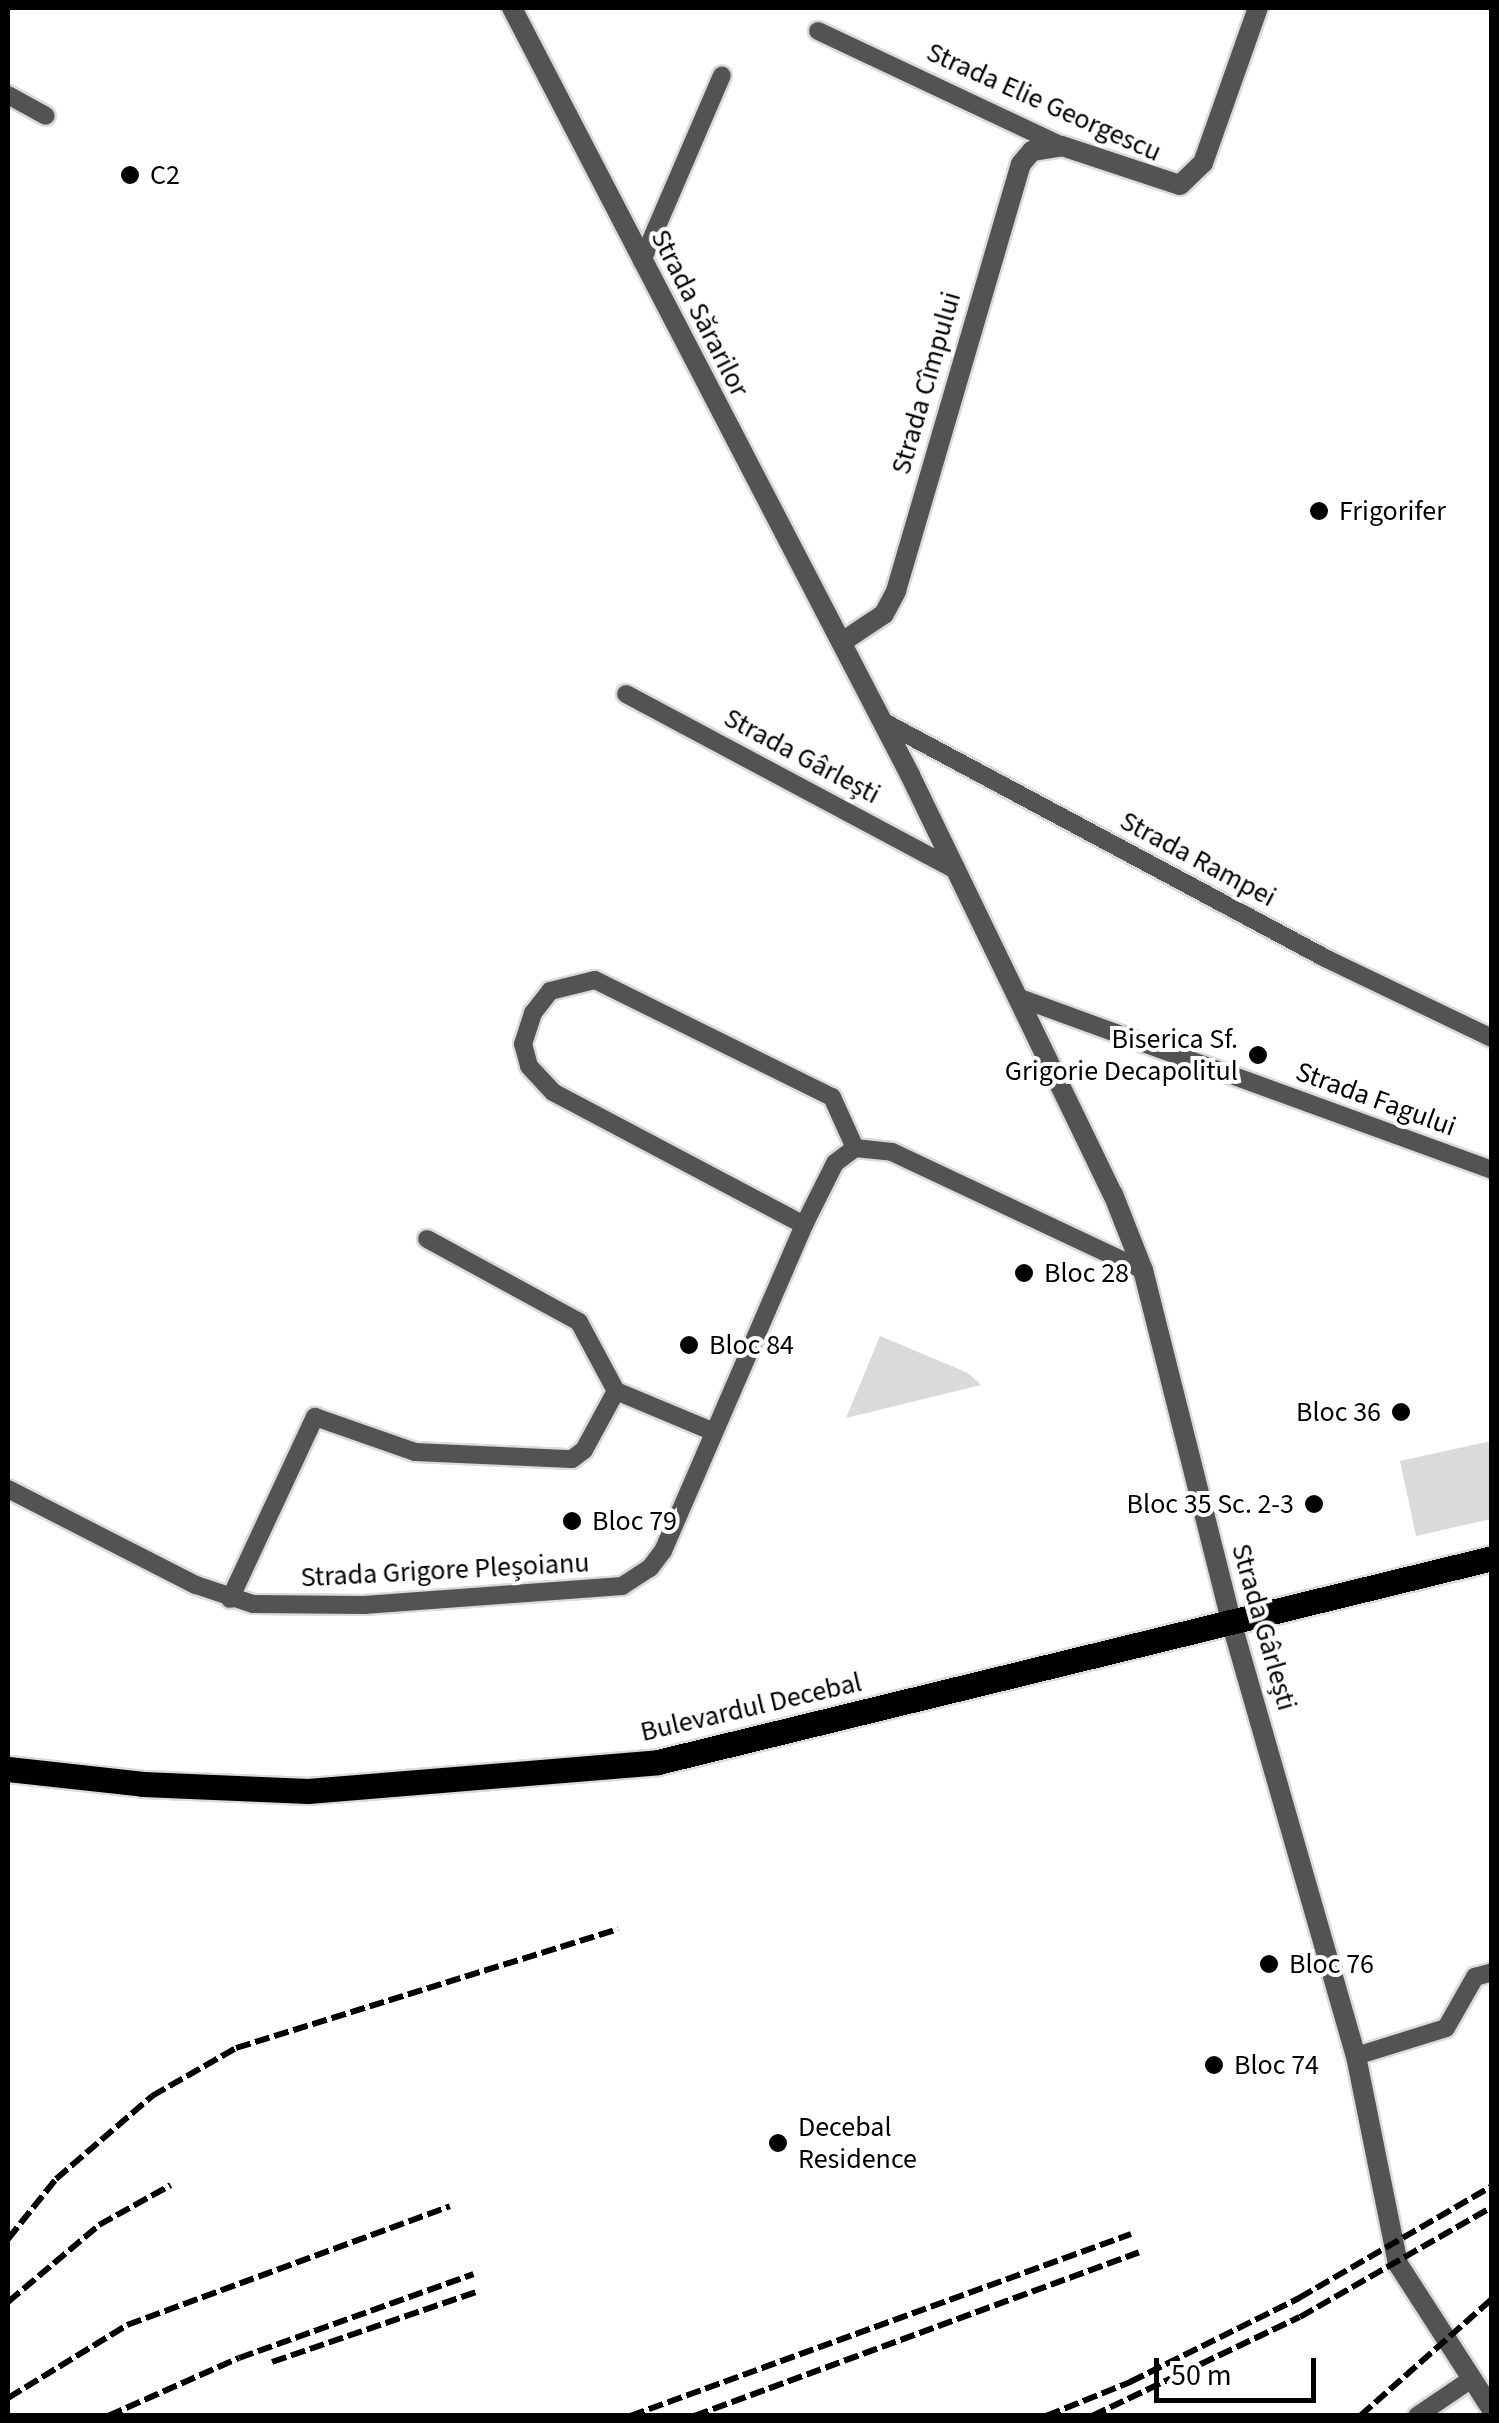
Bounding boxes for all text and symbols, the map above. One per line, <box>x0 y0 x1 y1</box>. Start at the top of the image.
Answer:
street label: Strada Elie Georgescu <box>921 35 1167 169</box>
place label: C2 <box>150 158 180 192</box>
marker: C2 <box>119 164 141 186</box>
street label: Strada Sărarilor <box>643 224 757 402</box>
street label: Strada Cîmpului <box>884 288 968 478</box>
place label: Frigorifer <box>1339 494 1446 528</box>
marker: Frigorifer <box>1308 500 1330 522</box>
street label: Strada Gârlești <box>718 701 886 811</box>
street label: Strada Rampei <box>1114 804 1282 914</box>
place label: Biserica Sf. Grigorie Decapolitul <box>1005 1022 1238 1088</box>
marker: Biserica Sf. Grigorie Decapolitul <box>1247 1044 1269 1066</box>
street label: Strada Fagului <box>1291 1055 1461 1143</box>
place label: Bloc 28 <box>1044 1256 1129 1290</box>
marker: Bloc 28 <box>1013 1262 1035 1284</box>
place label: Bloc 84 <box>709 1328 794 1362</box>
marker: Bloc 84 <box>678 1334 700 1356</box>
place label: Bloc 36 <box>1296 1395 1381 1429</box>
marker: Bloc 36 <box>1390 1401 1412 1423</box>
place label: Bloc 35 Sc. 2-3 <box>1127 1487 1294 1521</box>
marker: Bloc 35 Sc. 2-3 <box>1303 1493 1325 1515</box>
place label: Bloc 79 <box>592 1504 677 1538</box>
marker: Bloc 79 <box>561 1510 583 1532</box>
street label: Strada Gârlești <box>1224 1540 1304 1714</box>
street label: Strada Grigore Pleșoianu <box>300 1546 590 1594</box>
street label: Bulevardul Decebal <box>637 1665 865 1749</box>
place label: Bloc 76 <box>1289 1947 1374 1981</box>
marker: Bloc 76 <box>1258 1953 1280 1975</box>
place label: Bloc 74 <box>1234 2048 1319 2082</box>
marker: Bloc 74 <box>1203 2054 1225 2076</box>
place label: Decebal Residence <box>798 2110 917 2176</box>
marker: Decebal Residence <box>767 2132 789 2154</box>
scale bar <box>1159 2338 1322 2400</box>
text: 50 m <box>1171 2354 1232 2397</box>

